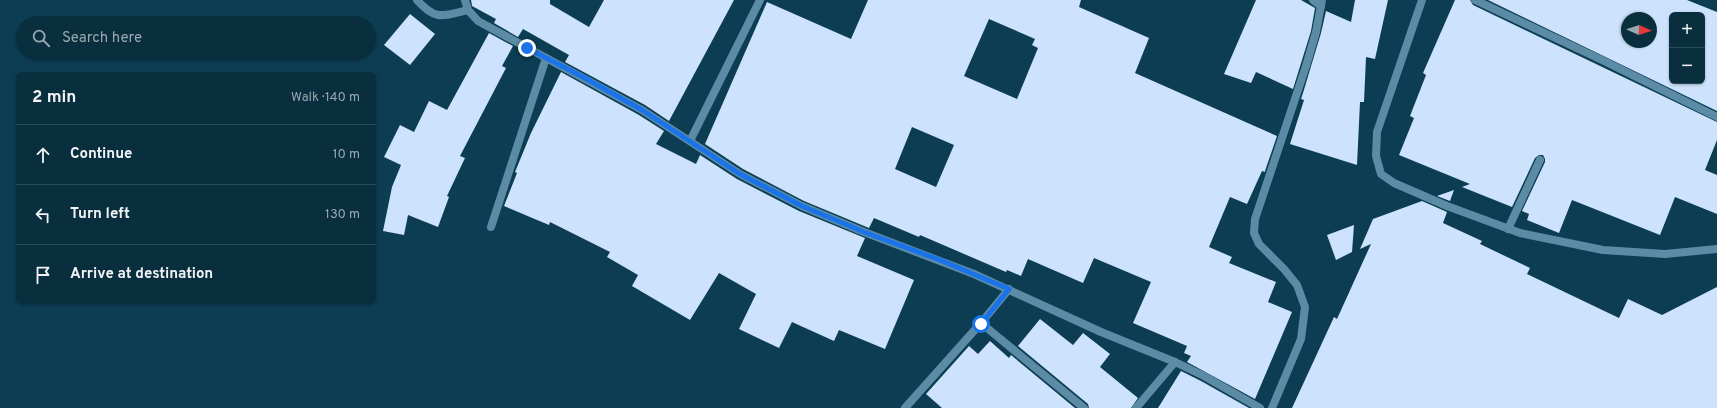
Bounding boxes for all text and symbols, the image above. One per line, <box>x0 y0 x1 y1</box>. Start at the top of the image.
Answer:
north arrow <box>1621 12 1657 48</box>
map controls <box>1669 12 1705 84</box>
button: + <box>1669 12 1705 48</box>
search box <box>16 16 376 60</box>
icon: search <box>30 27 52 49</box>
text: Search here <box>62 29 142 48</box>
route end <box>518 39 536 57</box>
button: − <box>1669 48 1705 84</box>
text: 2 min <box>32 87 76 109</box>
text: Walk · 140 m <box>291 90 360 106</box>
icon: ahead <box>32 144 54 166</box>
text: Continue <box>70 145 132 164</box>
text: 10 m <box>333 147 360 163</box>
icon: left <box>32 204 54 226</box>
text: Turn left <box>70 205 130 224</box>
text: 130 m <box>325 207 360 223</box>
icon: arrive <box>32 264 54 286</box>
text: Arrive at destination <box>70 265 213 284</box>
route start <box>972 315 990 333</box>

